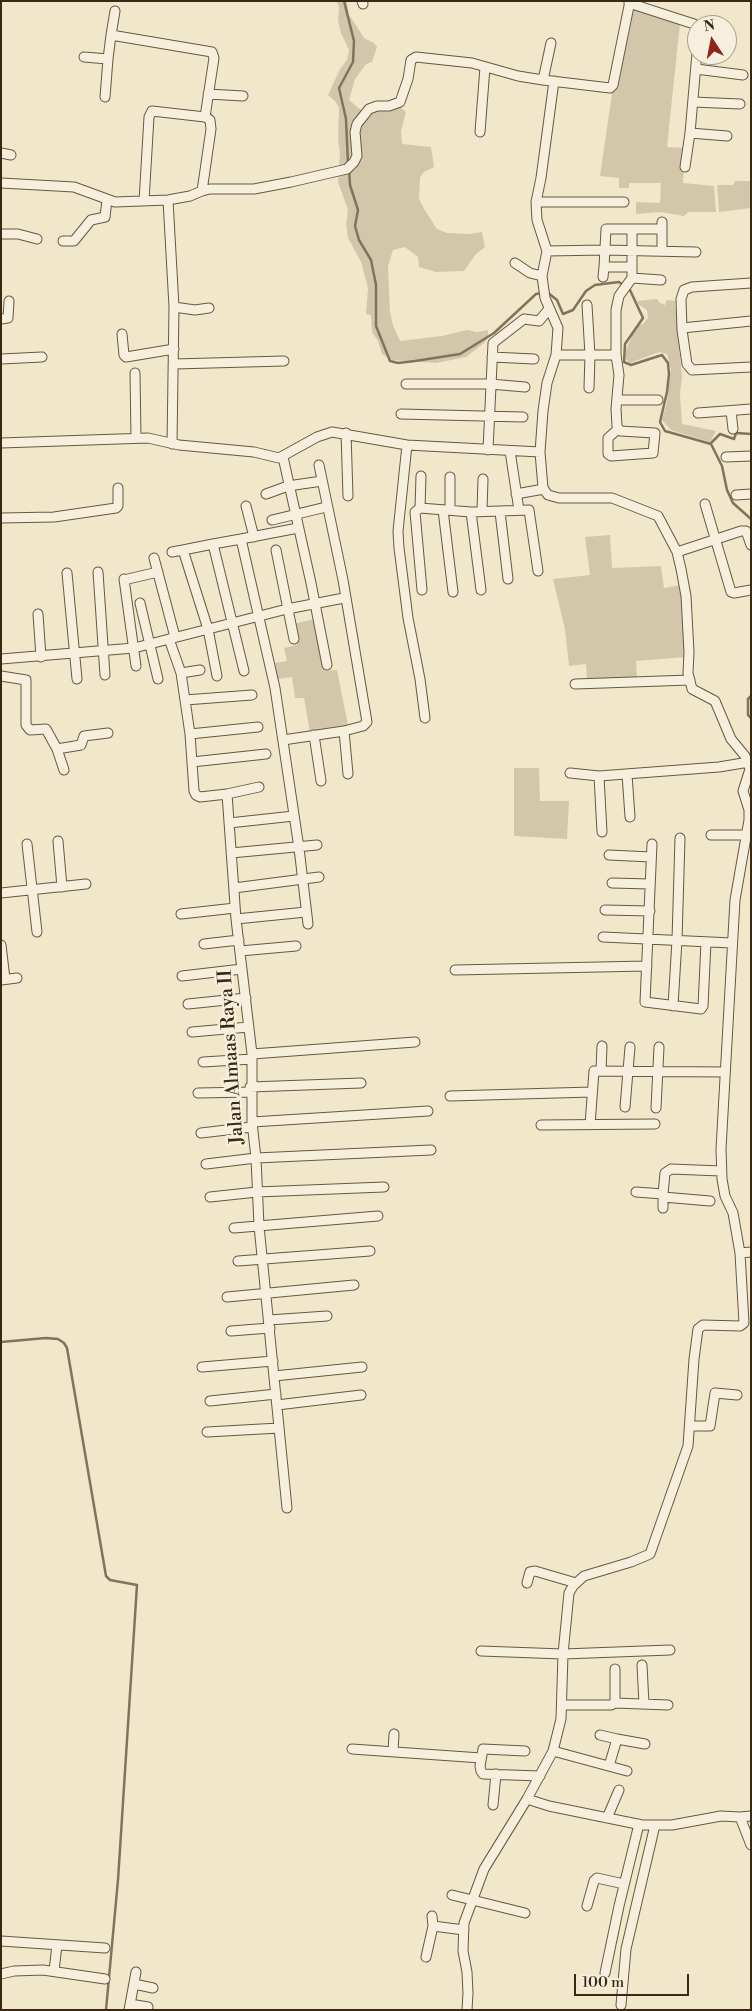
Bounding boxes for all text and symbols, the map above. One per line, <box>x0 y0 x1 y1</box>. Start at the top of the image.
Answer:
north arrow <box>687 15 737 65</box>
text: N <box>702 16 716 36</box>
street label: Jalan Almaas Raya II <box>215 969 249 1145</box>
scale bar <box>577 1964 692 1996</box>
text: 100 m <box>582 1973 624 1992</box>

